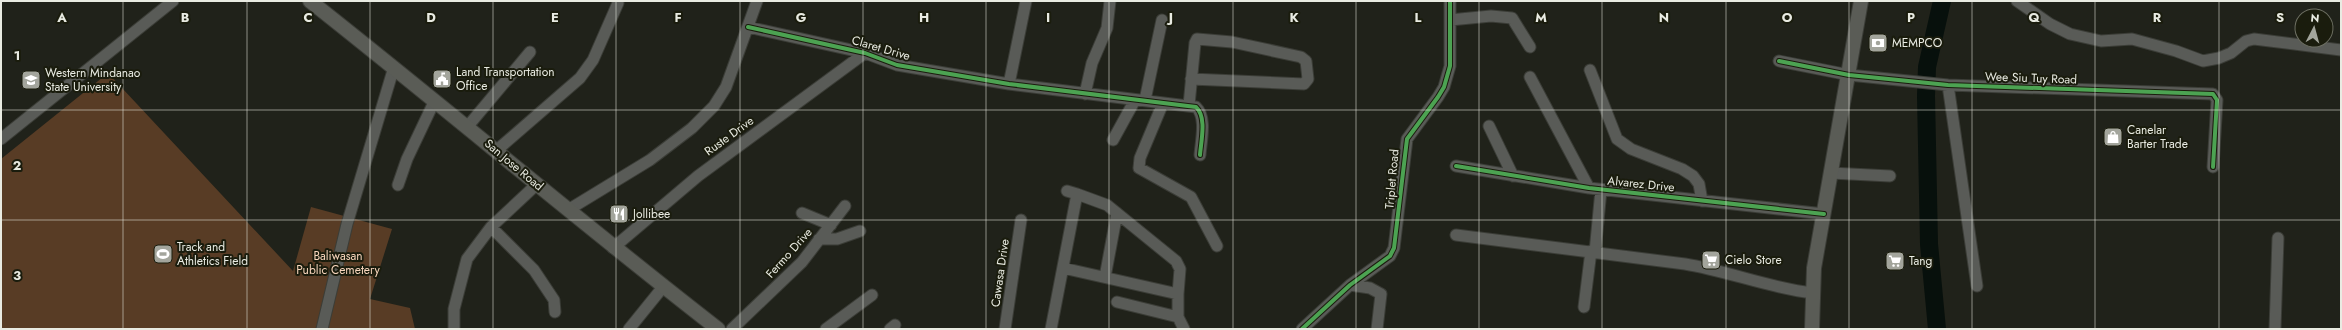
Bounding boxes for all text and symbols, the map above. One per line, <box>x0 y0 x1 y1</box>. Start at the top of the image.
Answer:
text: A <box>56 8 67 27</box>
text: B <box>181 8 190 27</box>
text: C <box>303 8 313 27</box>
text: D <box>426 8 436 27</box>
text: E <box>551 8 559 27</box>
text: F <box>674 8 682 27</box>
text: G <box>796 8 807 27</box>
text: H <box>919 8 929 27</box>
text: I <box>1046 8 1050 27</box>
text: J <box>1166 8 1173 27</box>
text: K <box>1289 8 1299 27</box>
text: L <box>1415 8 1422 27</box>
text: M <box>1535 8 1547 27</box>
text: N <box>1659 8 1669 27</box>
text: O <box>1782 8 1793 27</box>
text: P <box>1907 8 1915 27</box>
text: Q <box>2028 8 2040 27</box>
text: R <box>2153 8 2162 27</box>
text: S <box>2276 8 2284 27</box>
north arrow <box>2294 8 2334 48</box>
text: N <box>2310 10 2320 26</box>
street label: Claret Drive <box>850 31 912 65</box>
bank icon: MEMPCO <box>1867 32 1889 54</box>
place label: MEMPCO <box>1892 34 1942 52</box>
text: 1 <box>14 46 20 65</box>
place label: Land Transportation Office <box>456 63 555 95</box>
place label: Western Mindanao State University <box>45 64 141 96</box>
street label: Wee Siu Tuy Road <box>1985 67 2077 89</box>
public building icon: Land Transportation Office <box>431 68 453 90</box>
school or university icon: Western Mindanao State University <box>20 69 42 91</box>
street label: Ruste Drive <box>701 112 757 160</box>
place label: Canelar Barter Trade <box>2127 121 2188 153</box>
shop icon: Canelar Barter Trade <box>2102 126 2124 148</box>
street label: San Jose Road <box>481 135 547 195</box>
street label: Triplet Road <box>1380 148 1404 210</box>
text: 2 <box>13 156 21 175</box>
street label: Alvarez Drive <box>1607 172 1675 196</box>
restaurant icon: Jollibee <box>608 203 630 225</box>
place label: Jollibee <box>631 205 670 223</box>
street label: Fermo Drive <box>762 224 816 282</box>
place label: Track and Athletics Field <box>177 238 248 270</box>
street label: Cawasa Drive <box>986 238 1014 308</box>
sports icon: Track and Athletics Field <box>152 243 174 265</box>
park label: Baliwasan Public Cemetery <box>296 247 380 279</box>
supermarket icon: Cielo Store <box>1700 249 1722 271</box>
supermarket icon: Tang <box>1884 250 1906 272</box>
place label: Cielo Store <box>1725 251 1782 269</box>
place label: Tang <box>1909 252 1932 270</box>
text: 3 <box>13 266 21 285</box>

